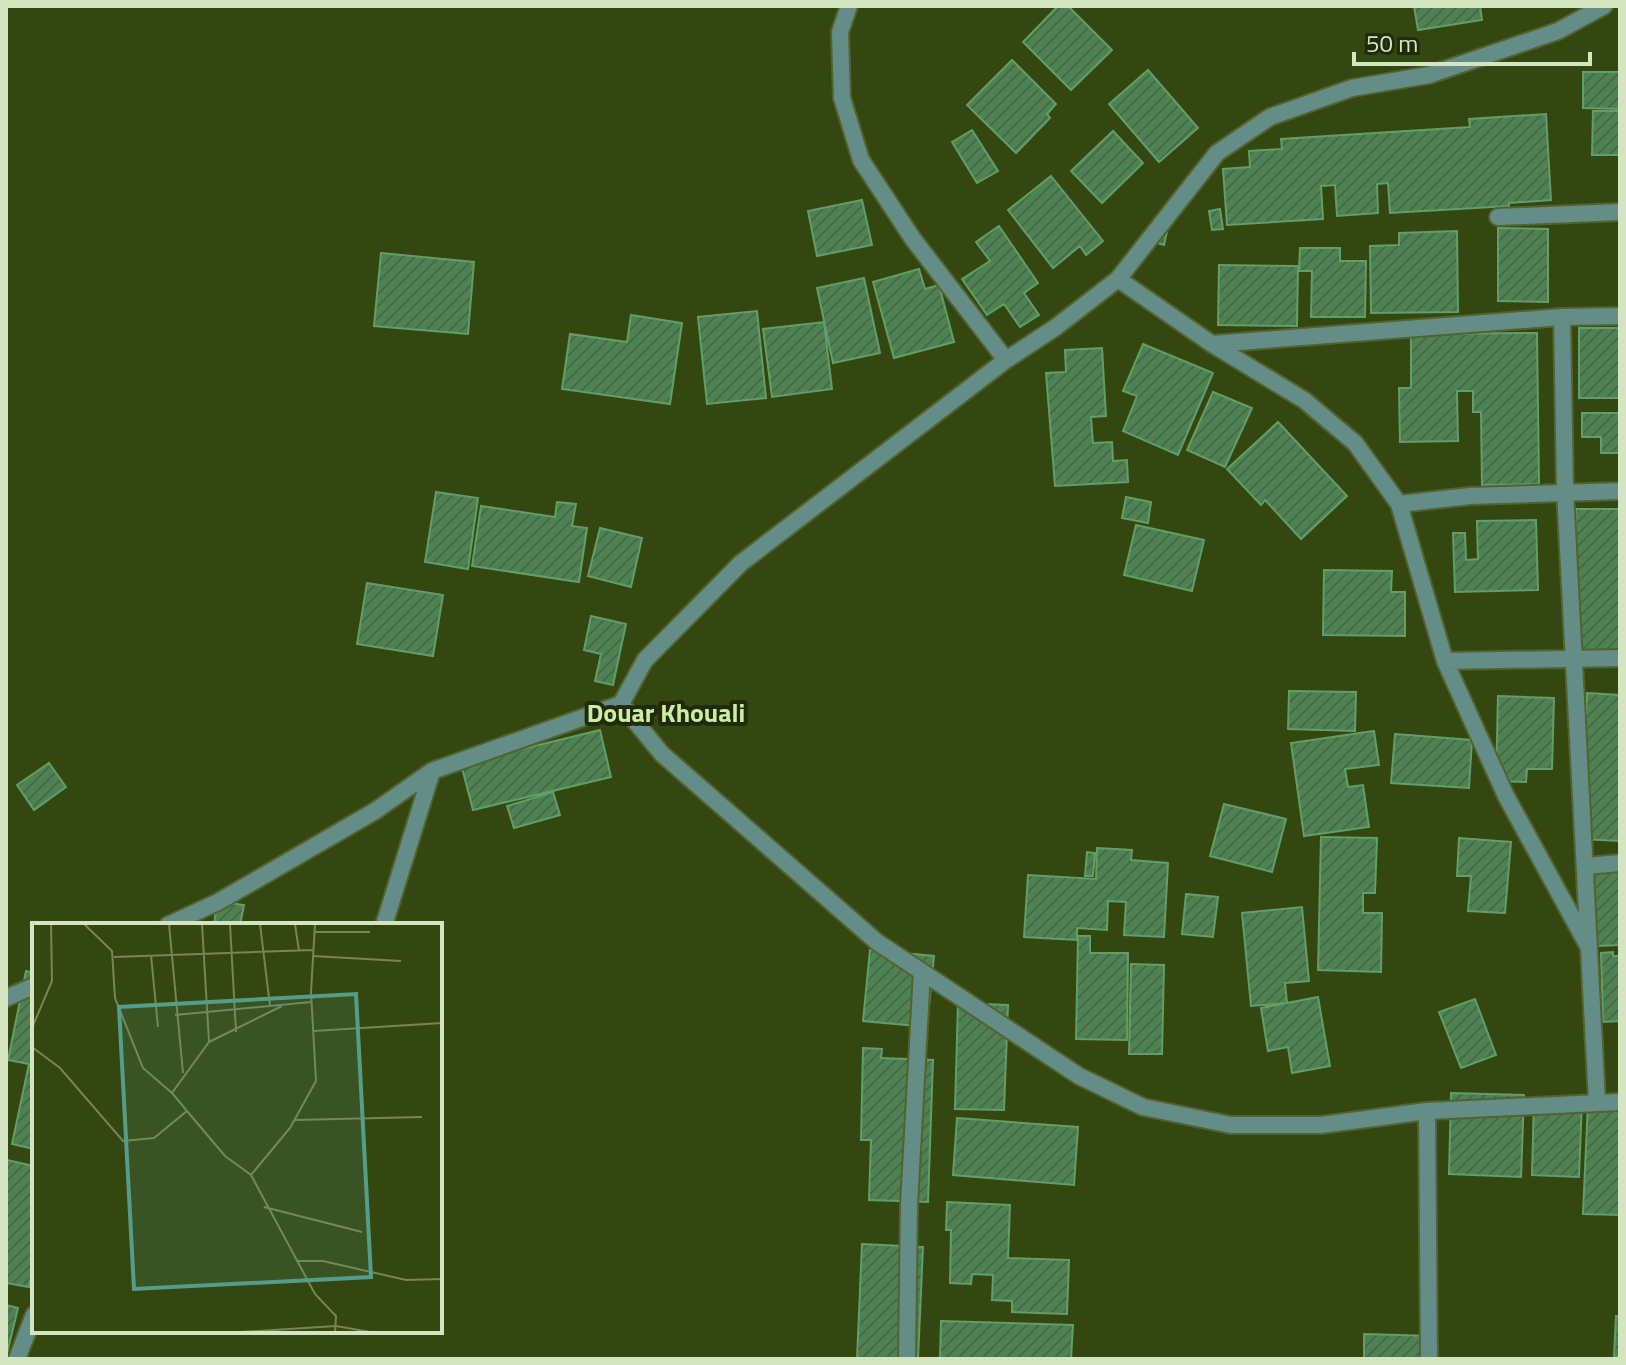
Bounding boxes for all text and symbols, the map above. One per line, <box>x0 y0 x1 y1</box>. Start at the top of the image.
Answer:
scale bar <box>1354 16 1590 66</box>
text: 50 m <box>1366 25 1418 61</box>
district label: Douar Khouali <box>587 693 745 732</box>
inset map <box>32 923 442 1333</box>

